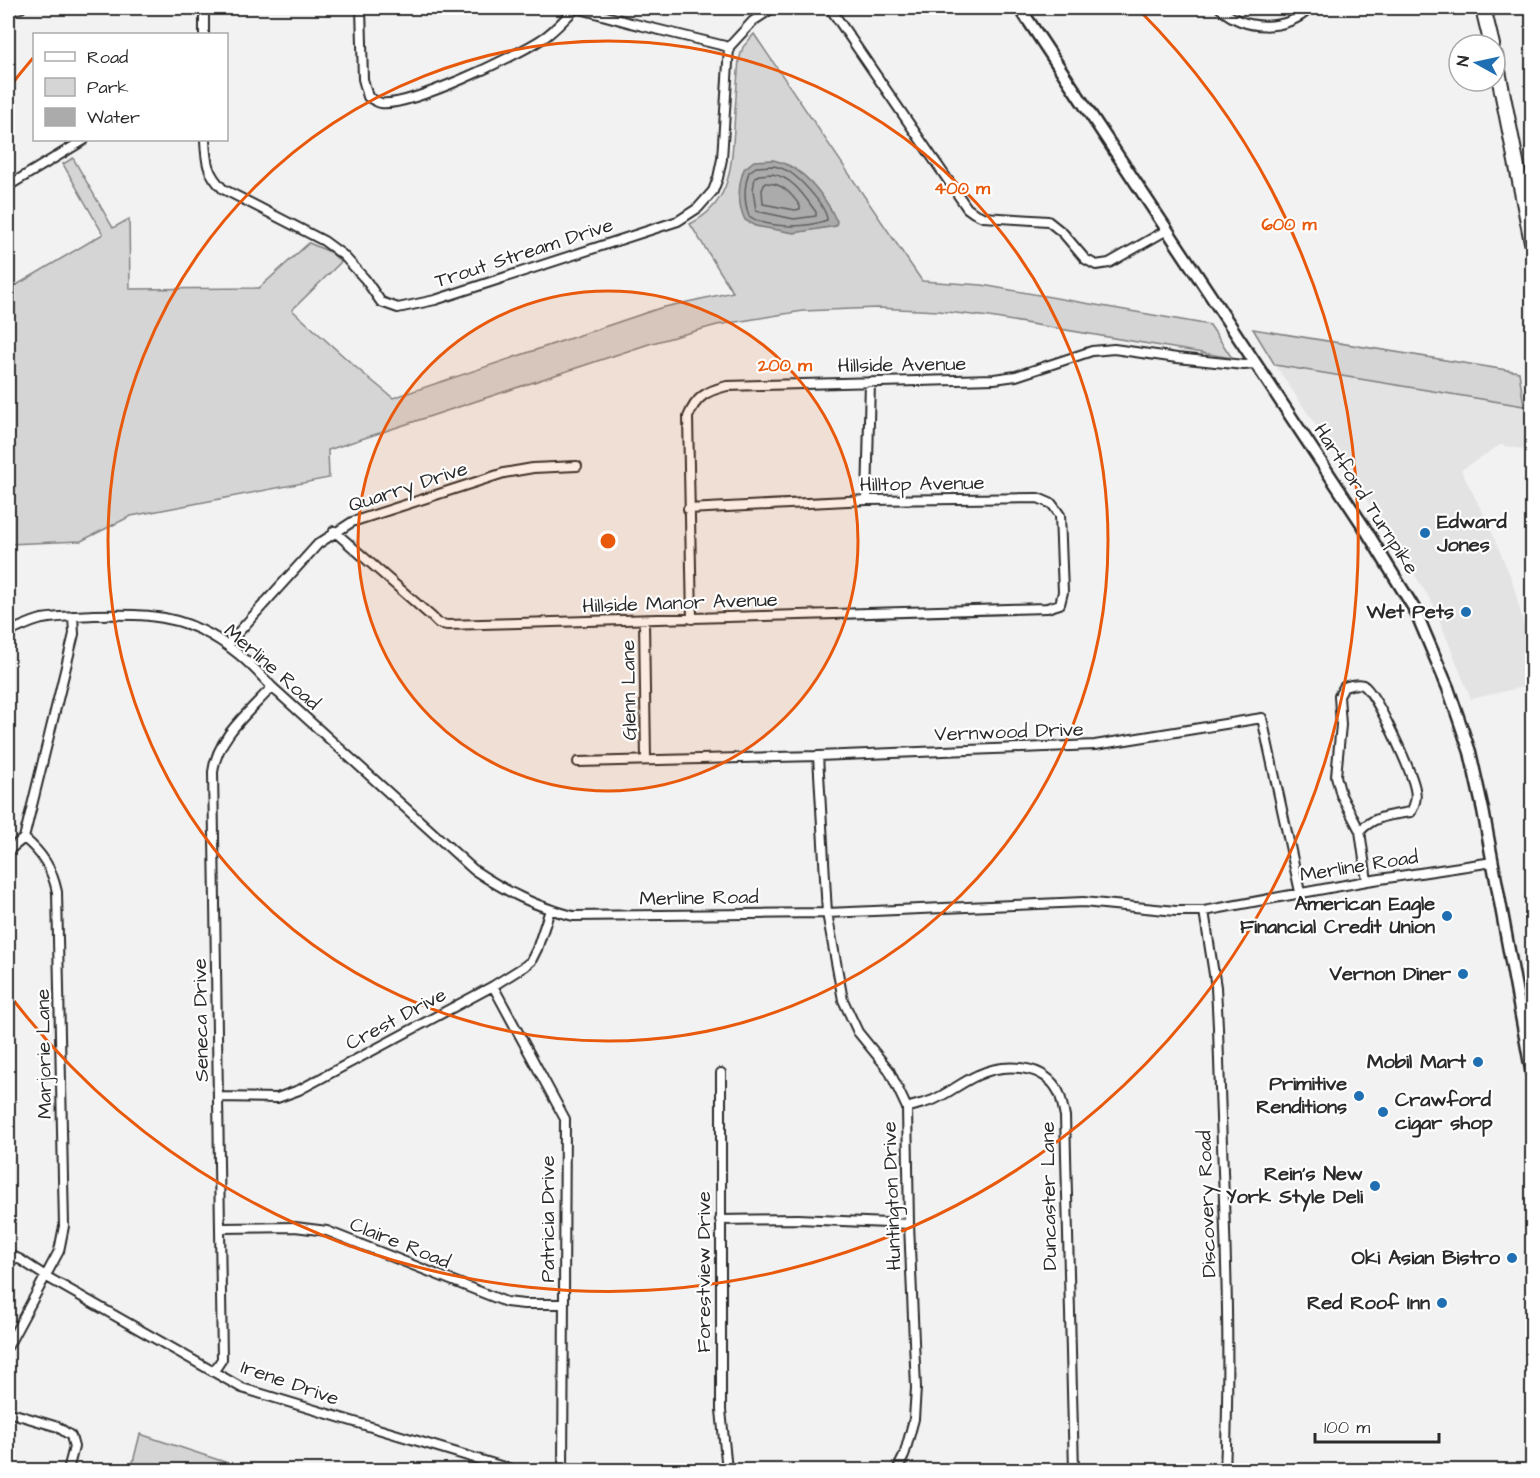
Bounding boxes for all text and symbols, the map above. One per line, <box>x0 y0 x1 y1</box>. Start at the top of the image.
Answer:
legend <box>33 33 228 141</box>
north arrow <box>1447 33 1507 93</box>
text: Road <box>87 45 128 70</box>
text: N <box>1452 55 1475 68</box>
text: Park <box>87 75 129 100</box>
text: Water <box>87 105 140 130</box>
text: 400 m <box>934 176 991 201</box>
street label: Trout Stream Drive <box>431 211 617 295</box>
text: 600 m <box>1261 212 1318 237</box>
street label: Hillside Avenue <box>837 350 967 380</box>
text: 200 m <box>757 353 813 378</box>
street label: Hartford Turnpike <box>1307 418 1425 580</box>
street label: Quarry Drive <box>345 454 472 520</box>
street label: Hilltop Avenue <box>859 469 985 499</box>
place label: Edward Jones <box>1436 508 1507 559</box>
marker: Edward Jones <box>1418 526 1432 540</box>
centre of rings <box>598 531 618 551</box>
street label: Hillside Manor Avenue <box>582 586 778 620</box>
place label: Wet Pets <box>1366 598 1454 626</box>
marker: Wet Pets <box>1459 605 1473 619</box>
street label: Merline Road <box>218 617 326 717</box>
street label: Glenn Lane <box>614 639 644 741</box>
street label: Vernwood Drive <box>934 715 1084 749</box>
street label: Merline Road <box>1298 843 1420 889</box>
street label: Merline Road <box>639 883 759 913</box>
place label: American Eagle Financial Credit Union <box>1240 890 1435 941</box>
marker: American Eagle Financial Credit Union <box>1440 909 1454 923</box>
street label: Seneca Drive <box>186 958 216 1082</box>
place label: Vernon Diner <box>1328 960 1452 988</box>
marker: Vernon Diner <box>1456 967 1470 981</box>
street label: Crest Drive <box>341 981 451 1057</box>
street label: Marjorie Lane <box>29 988 59 1119</box>
place label: Mobil Mart <box>1367 1048 1467 1076</box>
marker: Mobil Mart <box>1471 1055 1485 1069</box>
place label: Primitive Renditions <box>1256 1070 1347 1121</box>
place label: Crawford cigar shop <box>1395 1086 1493 1138</box>
marker: Primitive Renditions <box>1352 1089 1366 1103</box>
marker: Crawford cigar shop <box>1376 1105 1390 1119</box>
street label: Huntington Drive <box>875 1121 910 1271</box>
street label: Duncaster Lane <box>1034 1121 1064 1271</box>
street label: Discovery Road <box>1190 1130 1225 1278</box>
street label: Patricia Drive <box>534 1155 562 1283</box>
place label: Rein's New York Style Deli <box>1226 1160 1364 1212</box>
marker: Rein's New York Style Deli <box>1368 1179 1382 1193</box>
street label: Forestview Drive <box>690 1191 718 1353</box>
street label: Claire Road <box>345 1210 455 1276</box>
place label: Oki Asian Bistro <box>1352 1244 1501 1272</box>
marker: Oki Asian Bistro <box>1505 1251 1519 1265</box>
place label: Red Roof Inn <box>1307 1289 1430 1317</box>
marker: Red Roof Inn <box>1435 1296 1449 1310</box>
street label: Irene Drive <box>237 1353 343 1413</box>
scale bar <box>1315 1406 1440 1444</box>
text: 100 m <box>1324 1415 1370 1440</box>

